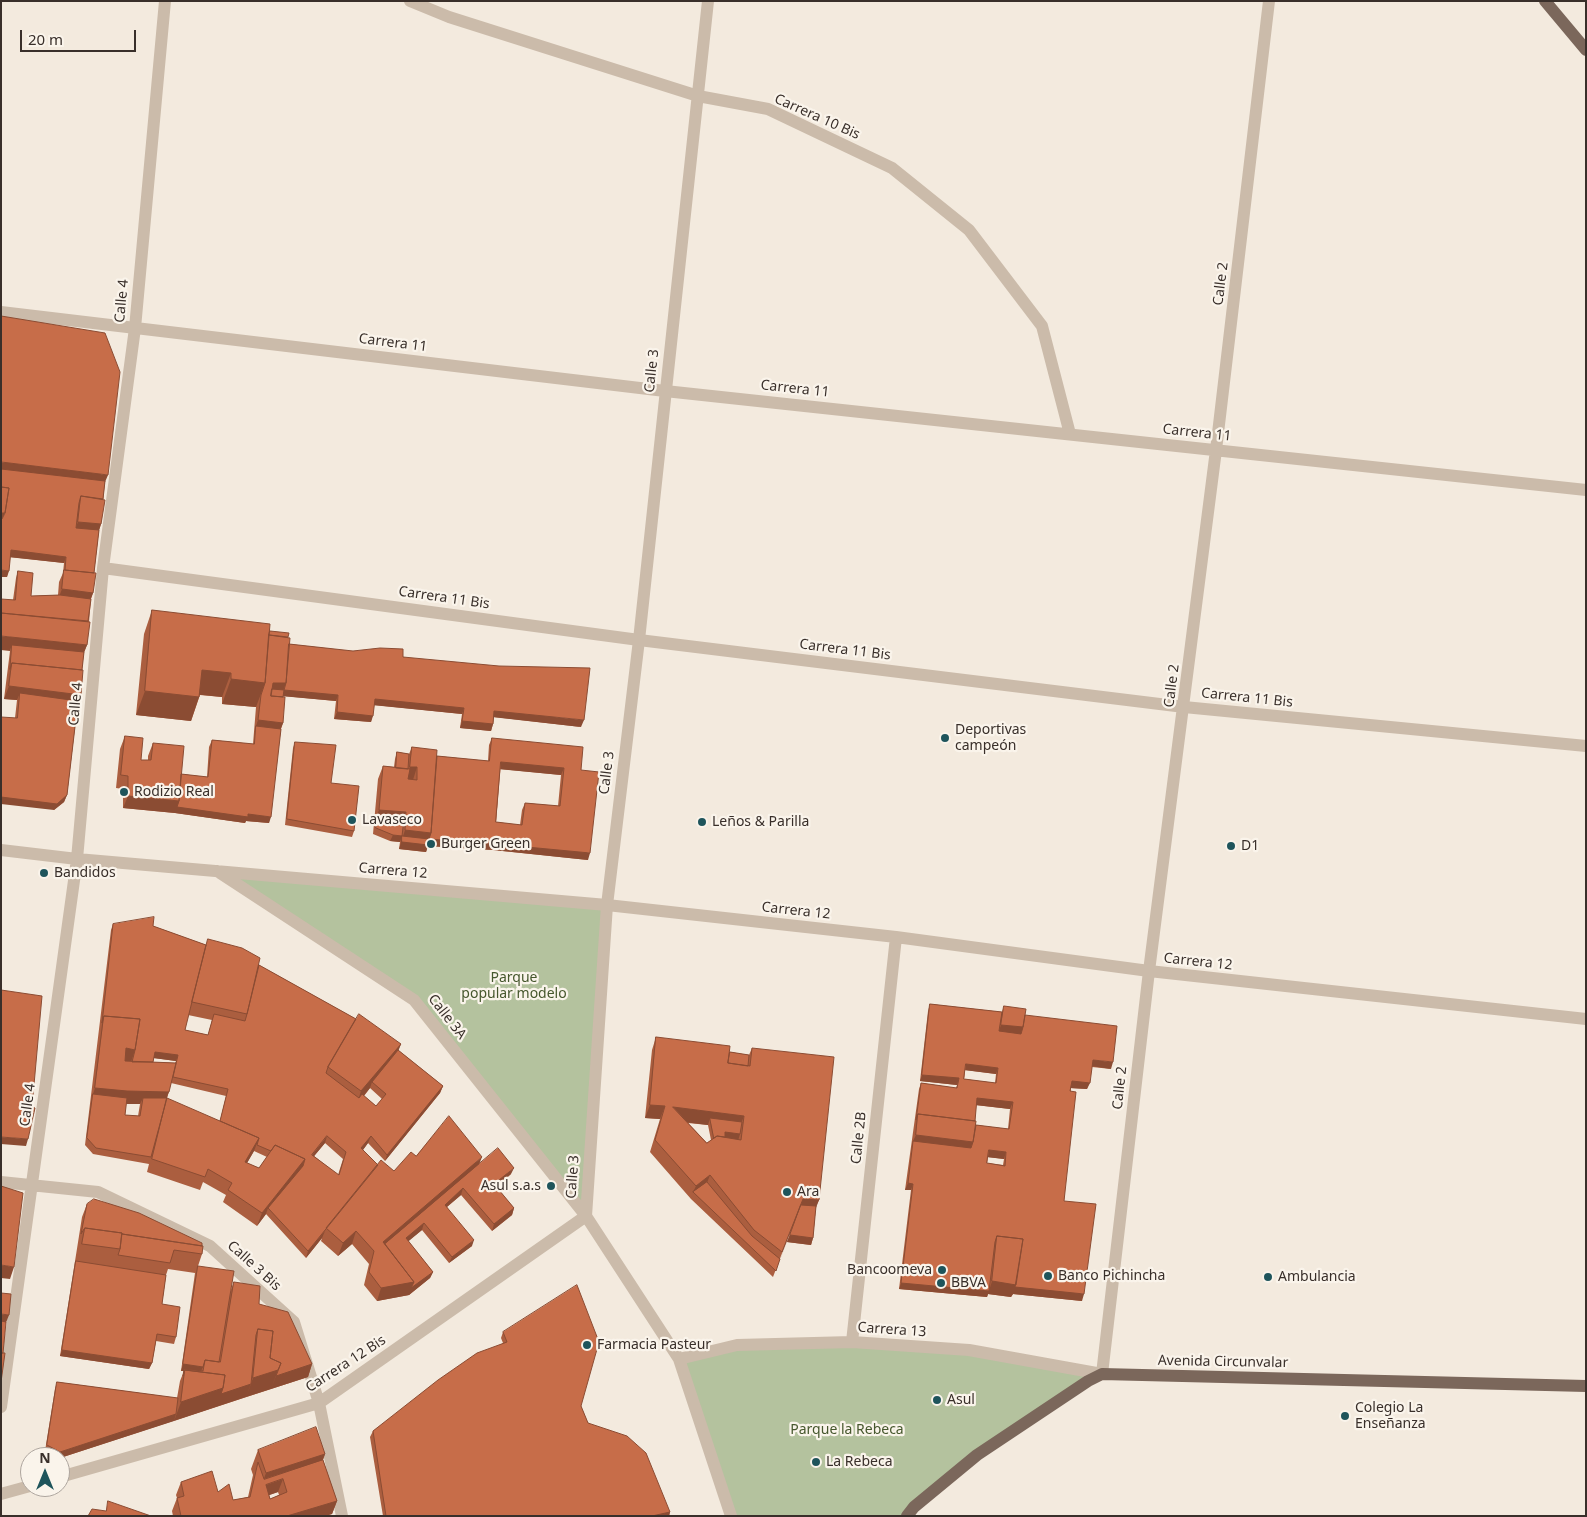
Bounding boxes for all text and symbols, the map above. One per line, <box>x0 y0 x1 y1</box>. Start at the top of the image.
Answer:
scale bar <box>22 20 139 52</box>
text: 20 m <box>28 29 63 49</box>
street label: Carrera 10 Bis <box>772 91 862 143</box>
street label: Calle 2 <box>1210 261 1232 307</box>
street label: Calle 4 <box>112 279 132 323</box>
street label: Carrera 11 <box>358 330 428 356</box>
street label: Calle 3 <box>641 349 663 393</box>
street label: Carrera 11 <box>760 377 830 401</box>
street label: Carrera 11 <box>1162 421 1232 445</box>
street label: Carrera 11 Bis <box>397 583 491 613</box>
street label: Carrera 11 Bis <box>798 636 892 664</box>
street label: Calle 2 <box>1161 663 1183 709</box>
street label: Calle 4 <box>66 682 86 726</box>
street label: Carrera 11 Bis <box>1200 685 1294 711</box>
place label: Deportivas campeón <box>955 722 1026 754</box>
marker: Deportivas campeón <box>939 732 951 744</box>
street label: Calle 3 <box>596 750 618 796</box>
place label: Rodizio Real <box>134 784 214 800</box>
marker: Rodizio Real <box>118 786 130 798</box>
place label: Lavaseco <box>362 812 422 828</box>
marker: Lavaseco <box>346 814 358 826</box>
place label: Leños & Parilla <box>712 814 809 830</box>
marker: Leños & Parilla <box>696 816 708 828</box>
place label: Burger Green <box>441 836 530 852</box>
marker: Burger Green <box>425 838 437 850</box>
place label: D1 <box>1241 838 1259 854</box>
marker: D1 <box>1225 840 1237 852</box>
street label: Carrera 12 <box>358 860 428 882</box>
place label: Bandidos <box>54 865 116 881</box>
marker: Bandidos <box>38 867 50 879</box>
street label: Carrera 12 <box>761 899 831 923</box>
street label: Carrera 12 <box>1163 950 1233 974</box>
park label: Parque popular modelo <box>461 970 567 1002</box>
street label: Calle 3A <box>424 991 470 1043</box>
street label: Calle 2 <box>1109 1066 1131 1110</box>
street label: Calle 4 <box>17 1082 39 1128</box>
street label: Calle 2B <box>848 1111 870 1165</box>
street label: Calle 3 <box>563 1155 583 1199</box>
place label: Asul s.a.s <box>481 1178 541 1194</box>
marker: Asul s.a.s <box>545 1180 557 1192</box>
place label: Ara <box>797 1184 819 1200</box>
marker: Ara <box>781 1186 793 1198</box>
street label: Calle 3 Bis <box>224 1237 284 1295</box>
place label: Bancoomeva <box>847 1262 932 1278</box>
marker: Bancoomeva <box>936 1264 948 1276</box>
place label: Banco Pichincha <box>1058 1268 1165 1284</box>
place label: Ambulancia <box>1278 1269 1356 1285</box>
marker: Banco Pichincha <box>1042 1270 1054 1282</box>
marker: Ambulancia <box>1262 1271 1274 1283</box>
place label: BBVA <box>951 1275 986 1291</box>
marker: BBVA <box>935 1277 947 1289</box>
street label: Carrera 13 <box>857 1319 927 1341</box>
street label: Carrera 12 Bis <box>303 1332 389 1396</box>
place label: Farmacia Pasteur <box>597 1337 711 1353</box>
marker: Farmacia Pasteur <box>581 1339 593 1351</box>
street label: Avenida Circunvalar <box>1158 1352 1288 1372</box>
place label: Asul <box>947 1392 975 1408</box>
marker: Asul <box>931 1394 943 1406</box>
place label: Colegio La Enseñanza <box>1355 1400 1426 1432</box>
marker: Colegio La Enseñanza <box>1339 1410 1351 1422</box>
park label: Parque la Rebeca <box>790 1422 904 1438</box>
north arrow <box>20 1447 70 1497</box>
text: N <box>39 1448 51 1467</box>
place label: La Rebeca <box>826 1454 893 1470</box>
marker: La Rebeca <box>810 1456 822 1468</box>

